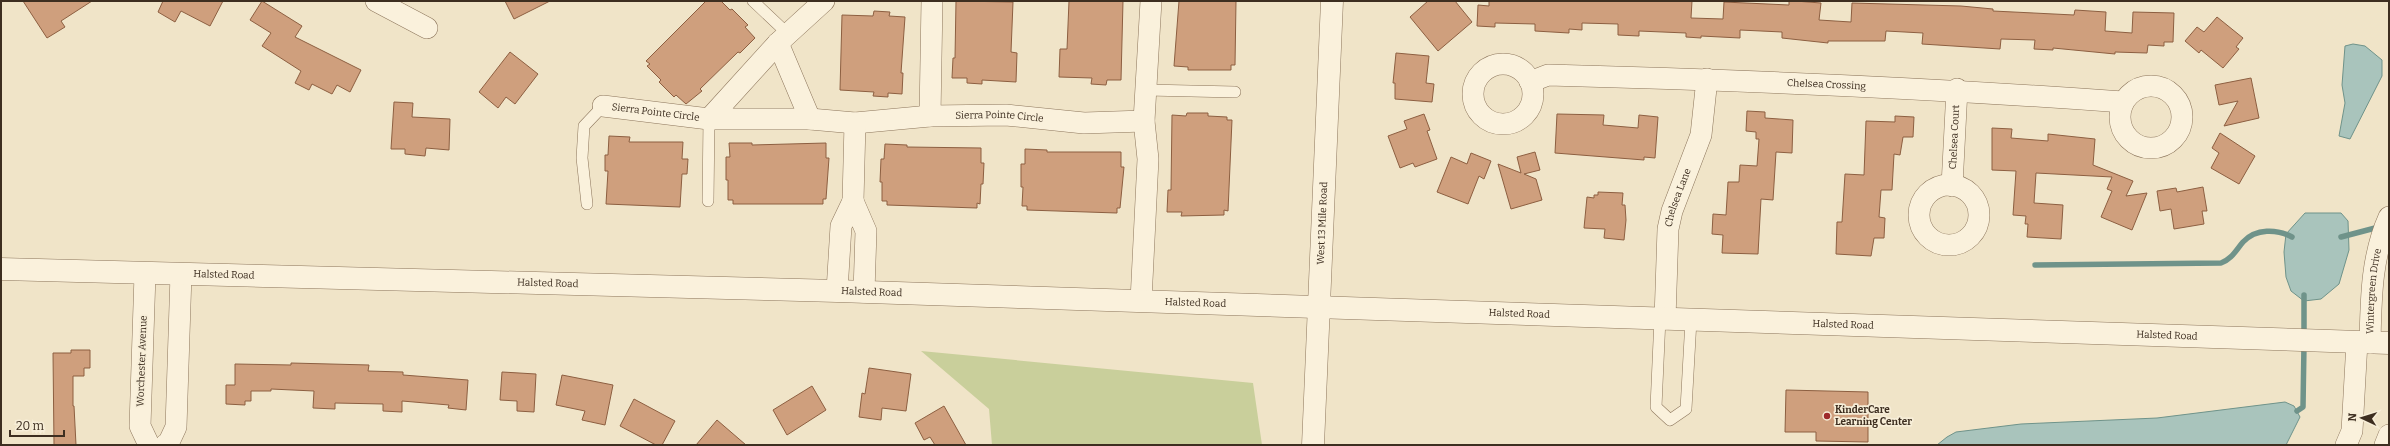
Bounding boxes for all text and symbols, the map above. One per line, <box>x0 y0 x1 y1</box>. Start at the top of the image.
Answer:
street label: Chelsea Crossing <box>1787 77 1867 93</box>
street label: Sierra Pointe Circle <box>611 101 700 124</box>
street label: Chelsea Court <box>1947 104 1962 170</box>
street label: Sierra Pointe Circle <box>955 109 1044 125</box>
street label: Chelsea Lane <box>1663 167 1694 228</box>
street label: West 13 Mile Road <box>1315 181 1330 265</box>
street label: Wintergreen Drive <box>2364 247 2384 334</box>
street label: Halsted Road <box>193 268 255 282</box>
street label: Halsted Road <box>517 277 579 290</box>
street label: Halsted Road <box>841 285 903 299</box>
street label: Halsted Road <box>1165 296 1226 310</box>
street label: Halsted Road <box>1488 307 1550 321</box>
street label: Worchester Avenue <box>134 315 150 407</box>
street label: Halsted Road <box>1812 318 1874 332</box>
street label: Halsted Road <box>2136 329 2198 343</box>
north arrow <box>2342 398 2382 438</box>
place label: KinderCare Learning Center <box>1835 404 1912 428</box>
marker: KinderCare Learning Center <box>1822 411 1832 421</box>
scale bar <box>10 412 64 438</box>
text: N <box>2346 412 2359 422</box>
text: 20 m <box>16 419 45 433</box>

